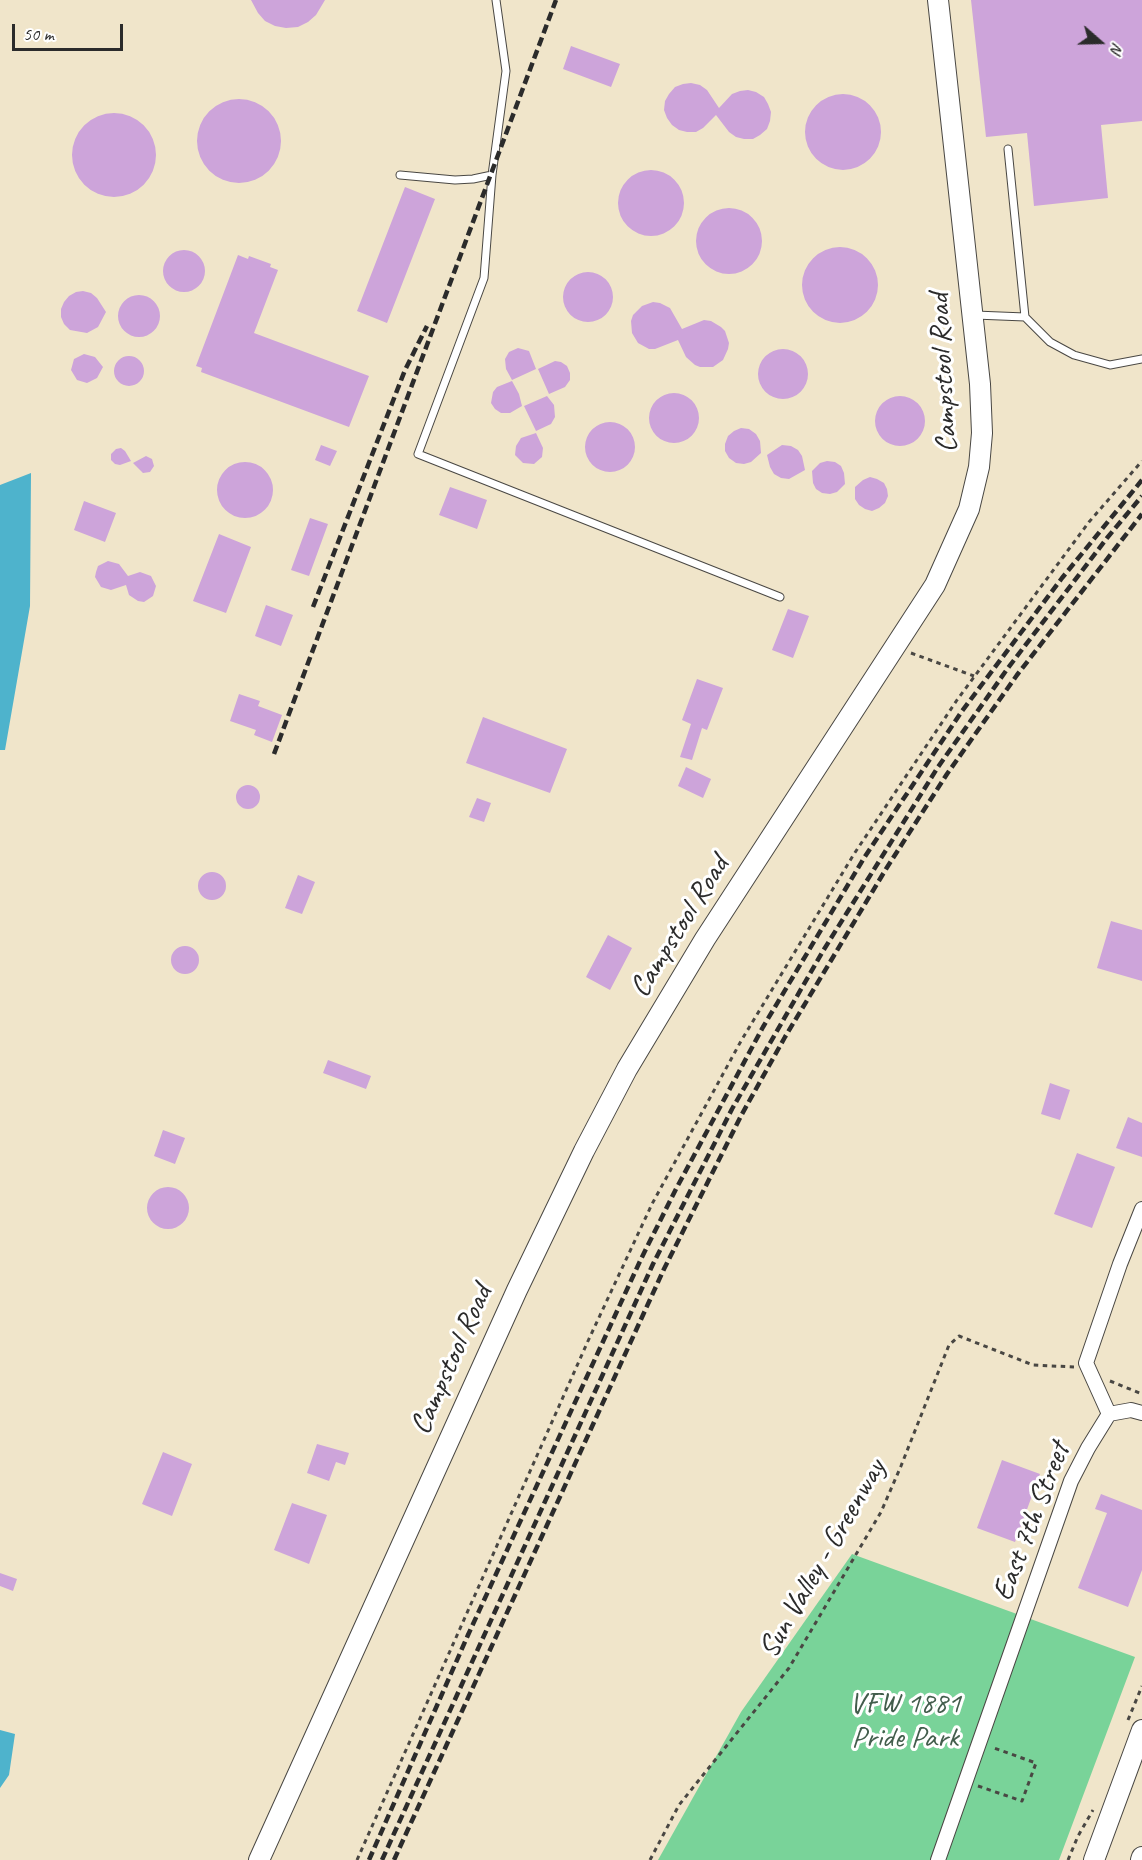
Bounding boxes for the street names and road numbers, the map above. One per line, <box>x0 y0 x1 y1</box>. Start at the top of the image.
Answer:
street label: Campstool Road <box>922 293 966 453</box>
street label: Campstool Road <box>623 850 737 1004</box>
street label: Campstool Road <box>403 1280 501 1440</box>
street label: East 7th Street <box>985 1438 1079 1606</box>
street label: Sun Valley - Greenway <box>752 1453 894 1665</box>

